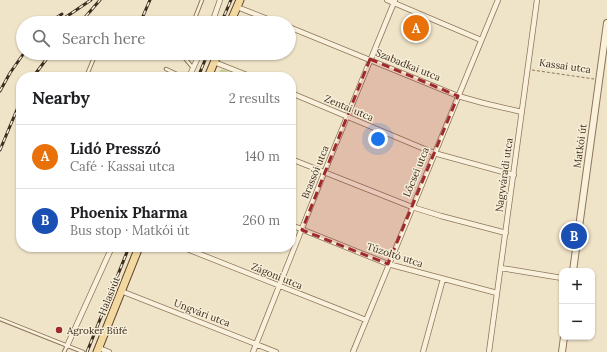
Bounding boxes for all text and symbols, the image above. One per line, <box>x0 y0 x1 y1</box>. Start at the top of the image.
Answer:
pin: A <box>403 13 429 43</box>
search box <box>16 16 296 60</box>
icon: search <box>30 27 52 49</box>
text: Search here <box>62 29 145 48</box>
street label: Szabadkai utca <box>373 46 443 84</box>
street label: Kassai utca <box>538 56 592 76</box>
text: Nearby <box>32 87 90 109</box>
text: 2 results <box>229 90 280 107</box>
street label: Zentai utca <box>322 92 376 124</box>
street label: Matkói út <box>570 123 590 169</box>
your location <box>368 129 388 149</box>
street label: Nagyváradi utca <box>492 137 516 213</box>
text: Lidó Presszó <box>70 139 161 158</box>
street label: Brassói utca <box>298 143 332 201</box>
street label: Lőcsei utca <box>400 145 432 199</box>
text: A <box>41 148 49 165</box>
text: 140 m <box>245 148 280 165</box>
text: Café · Kassai utca <box>70 158 175 175</box>
text: Phoenix Pharma <box>70 203 188 222</box>
text: B <box>41 212 49 229</box>
text: 260 m <box>242 212 280 229</box>
pin: B <box>561 221 587 251</box>
text: Bus stop · Matkói út <box>70 222 190 239</box>
street label: Tűzoltó utca <box>365 240 425 270</box>
street label: Zágoni utca <box>249 260 305 292</box>
map controls <box>559 268 595 340</box>
button: + <box>559 268 595 304</box>
street label: Halasi út <box>95 275 123 317</box>
street label: Ungvári utca <box>172 296 232 330</box>
button: − <box>559 304 595 340</box>
place label: Agroker Büfé <box>66 324 128 337</box>
marker: Agroker Büfé <box>54 325 64 335</box>

